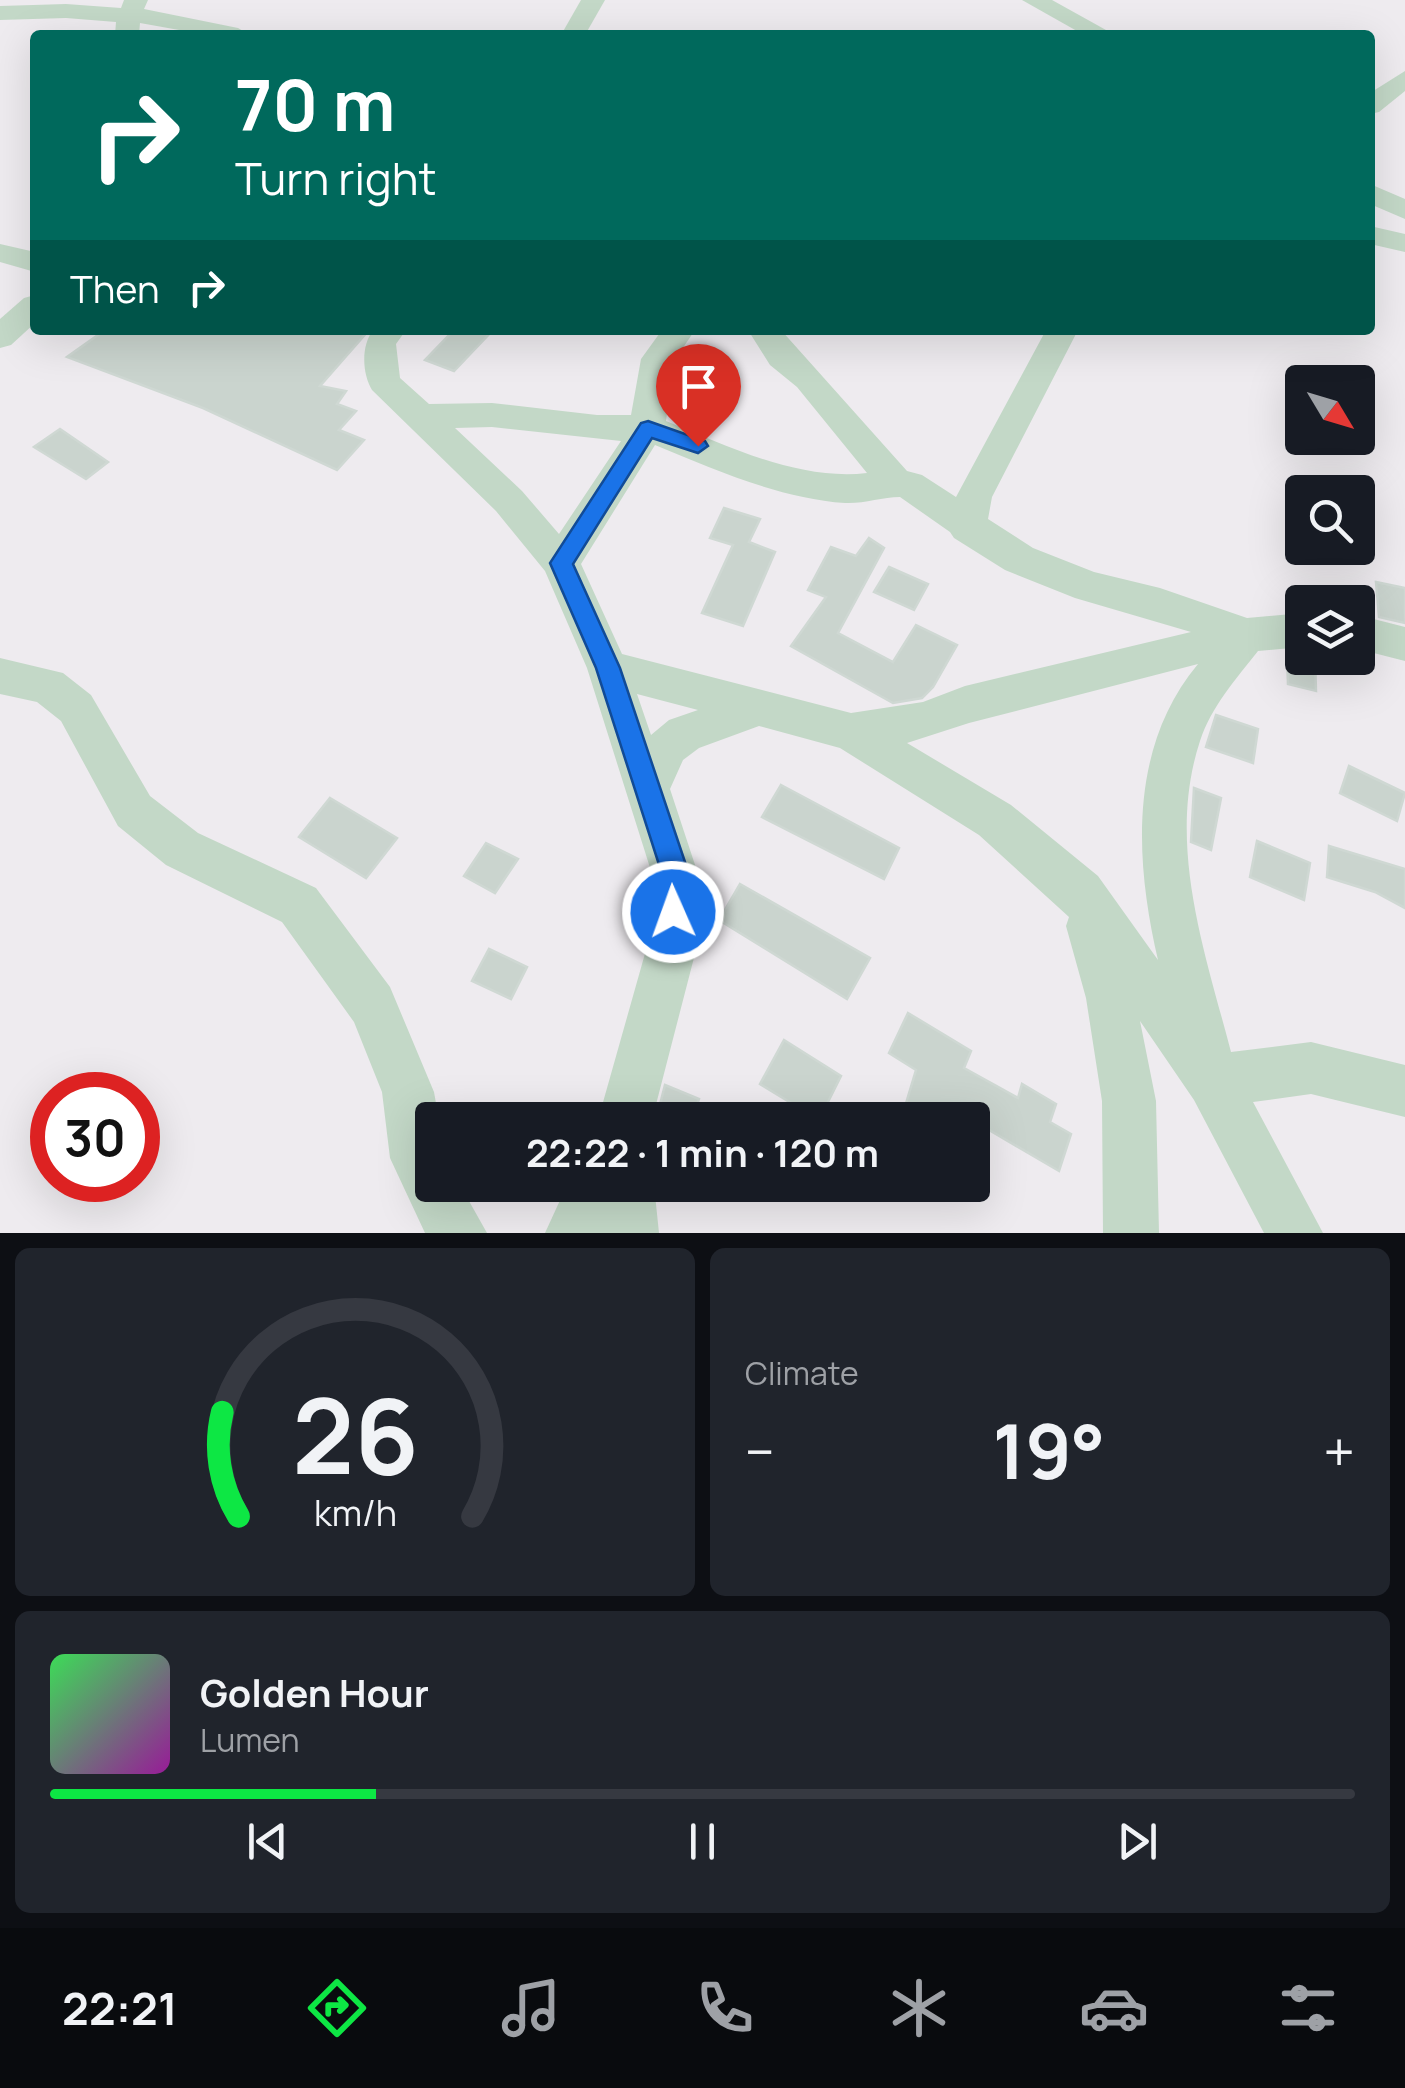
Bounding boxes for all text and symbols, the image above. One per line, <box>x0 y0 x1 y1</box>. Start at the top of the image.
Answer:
text: 70 m <box>235 56 395 152</box>
icon: right <box>70 70 200 200</box>
text: Turn right <box>235 147 436 209</box>
icon: right <box>179 260 234 315</box>
text: Then <box>70 262 159 314</box>
pin <box>656 344 741 447</box>
icon: arrive <box>671 359 726 414</box>
north arrow <box>1285 365 1375 455</box>
map controls <box>1285 365 1375 675</box>
button: search <box>1285 475 1375 565</box>
button: layers <box>1285 585 1375 675</box>
position arrow <box>621 860 725 964</box>
speed limit sign: 30 <box>30 1072 160 1202</box>
text: 22:22 · 1 min · 120 m <box>526 1126 879 1178</box>
text: Climate <box>745 1351 859 1395</box>
text: 26 <box>292 1363 418 1505</box>
text: 19° <box>992 1399 1106 1502</box>
text: − <box>745 1413 775 1489</box>
text: + <box>1323 1413 1355 1489</box>
text: km/h <box>313 1488 397 1537</box>
text: Golden Hour <box>200 1666 429 1718</box>
text: Lumen <box>200 1718 300 1762</box>
icon: previous <box>240 1814 295 1869</box>
icon: pause <box>675 1814 730 1869</box>
icon: next <box>1110 1814 1165 1869</box>
icon: directions <box>302 1973 372 2043</box>
icon: music <box>496 1973 566 2043</box>
icon: phone <box>690 1973 760 2043</box>
icon: climate <box>884 1973 954 2043</box>
icon: car <box>1079 1973 1149 2043</box>
icon: filters <box>1273 1973 1343 2043</box>
text: 22:21 <box>62 1977 178 2039</box>

